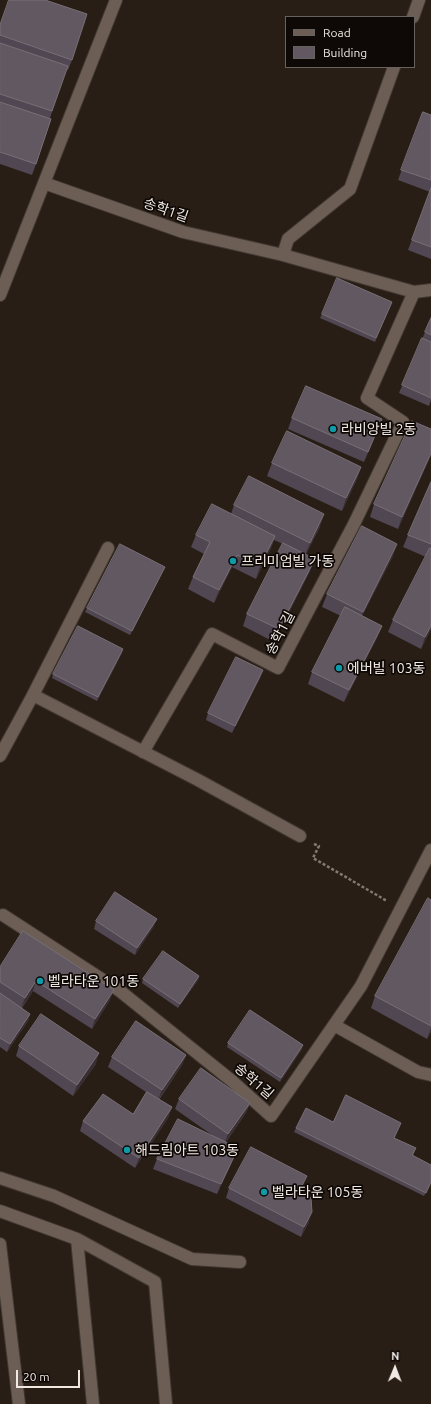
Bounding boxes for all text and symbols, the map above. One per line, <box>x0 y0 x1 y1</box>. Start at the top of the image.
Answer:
legend <box>285 16 415 68</box>
text: Road <box>323 26 351 39</box>
text: Building <box>323 46 367 59</box>
street label: 송학1길 <box>141 194 191 226</box>
place label: 라비앙빌 2동 <box>341 421 417 437</box>
marker: 라비앙빌 2동 <box>328 424 338 434</box>
place label: 프리미엄빌 가동 <box>241 553 334 569</box>
marker: 프리미엄빌 가동 <box>228 556 238 566</box>
street label: 송학1길 <box>262 609 298 657</box>
place label: 에버빌 103동 <box>347 660 425 676</box>
marker: 에버빌 103동 <box>334 663 344 673</box>
place label: 벨라타운 101동 <box>48 973 139 989</box>
marker: 벨라타운 101동 <box>35 976 45 986</box>
street label: 송학1길 <box>231 1059 277 1103</box>
place label: 해드림아트 103동 <box>135 1142 239 1158</box>
marker: 해드림아트 103동 <box>122 1145 132 1155</box>
place label: 벨라타운 105동 <box>272 1184 363 1200</box>
marker: 벨라타운 105동 <box>259 1187 269 1197</box>
north arrow <box>375 1348 415 1388</box>
text: N <box>391 1350 399 1362</box>
scale bar <box>18 1362 82 1388</box>
text: 20 m <box>23 1370 50 1383</box>

